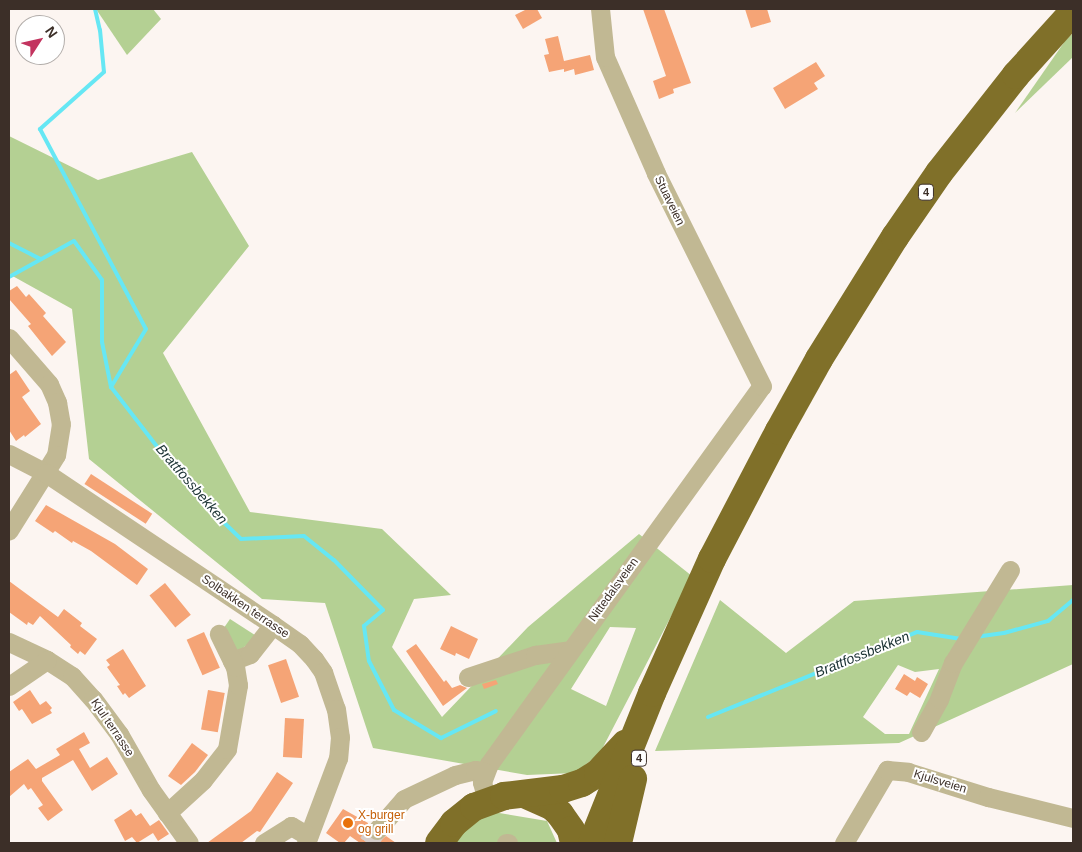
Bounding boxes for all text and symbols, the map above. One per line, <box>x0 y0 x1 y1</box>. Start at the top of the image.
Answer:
north arrow <box>15 15 65 65</box>
text: N <box>42 23 61 41</box>
street label: Stuaveien <box>651 174 687 228</box>
road number: 4 <box>917 183 935 200</box>
water label: Brattfossbekken <box>153 441 231 527</box>
street label: Nittedalsveien <box>586 555 642 625</box>
street label: Solbakken terrasse <box>198 572 292 642</box>
water label: Brattfossbekken <box>812 627 912 681</box>
street label: Kjul terrasse <box>87 696 137 760</box>
road number: 4 <box>630 750 648 766</box>
street label: Kjulsveien <box>912 767 968 797</box>
place label: X-burger og grill <box>358 809 405 837</box>
marker: X-burger og grill <box>342 817 354 829</box>

